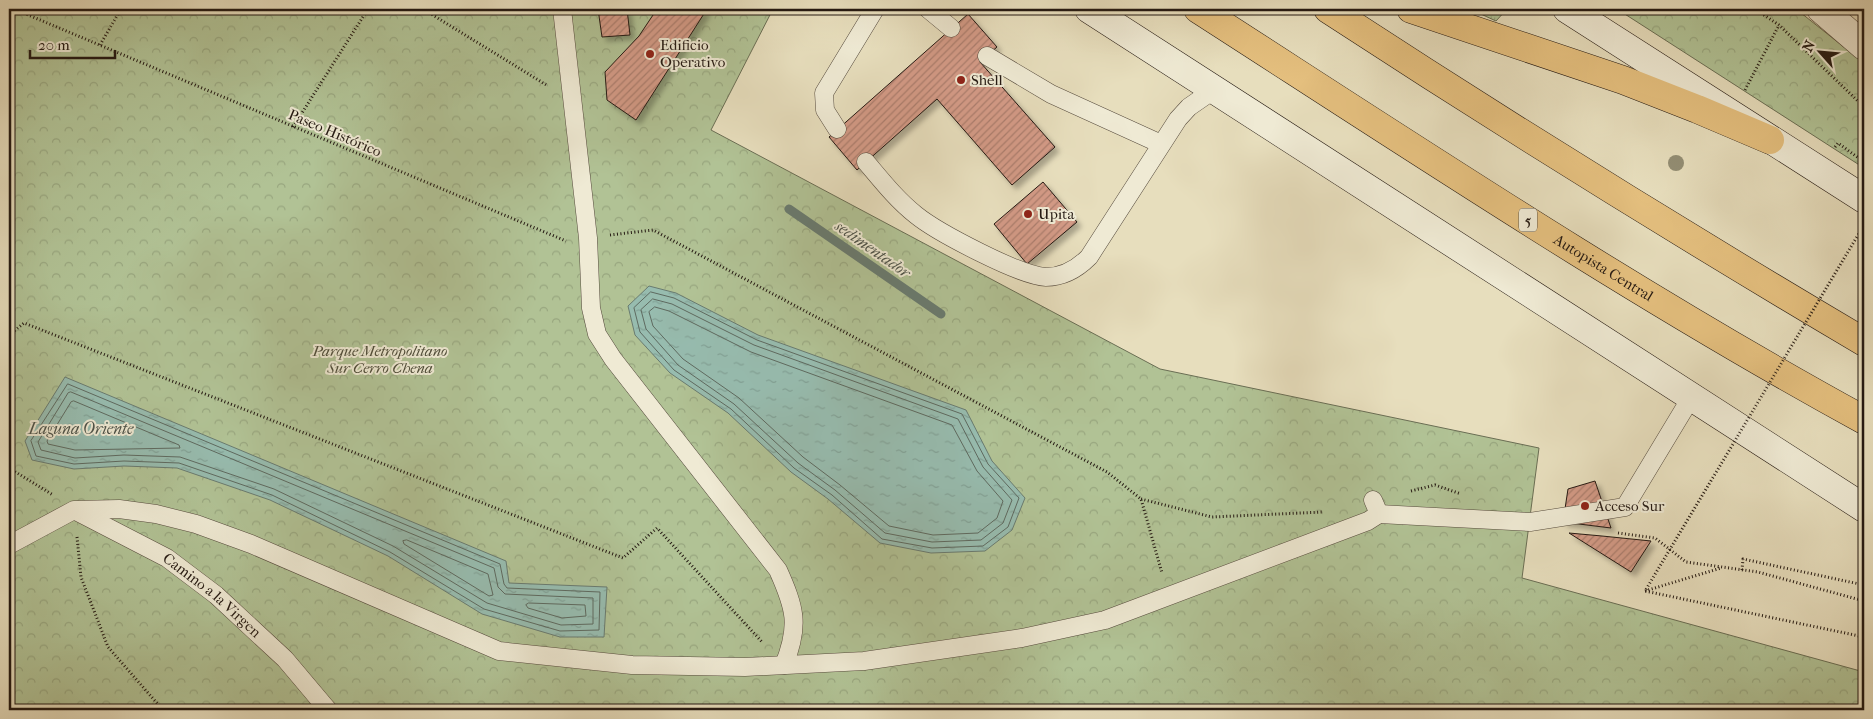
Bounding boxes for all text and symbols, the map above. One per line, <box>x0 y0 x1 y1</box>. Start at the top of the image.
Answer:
scale bar <box>30 28 115 60</box>
north arrow <box>1796 28 1846 78</box>
text: 20 m <box>38 36 70 54</box>
place label: Edificio Operativo <box>660 36 726 71</box>
text: N <box>1799 37 1819 55</box>
marker: Edificio Operativo <box>644 48 656 60</box>
place label: Shell <box>971 71 1003 89</box>
marker: Shell <box>955 74 967 86</box>
street label: Paseo Histórico <box>286 105 385 161</box>
place label: Upita <box>1038 205 1075 223</box>
marker: Upita <box>1022 208 1034 220</box>
road number: 5 <box>1519 208 1537 232</box>
water label: sedimentador <box>831 216 916 283</box>
street label: Autopista Central <box>1550 230 1657 305</box>
park label: Parque Metropolitano Sur Cerro Chena <box>312 342 447 377</box>
water label: Laguna Oriente <box>28 419 134 438</box>
place label: Acceso Sur <box>1594 497 1665 515</box>
marker: Acceso Sur <box>1579 500 1591 512</box>
street label: Camino a la Virgen <box>159 549 265 642</box>

